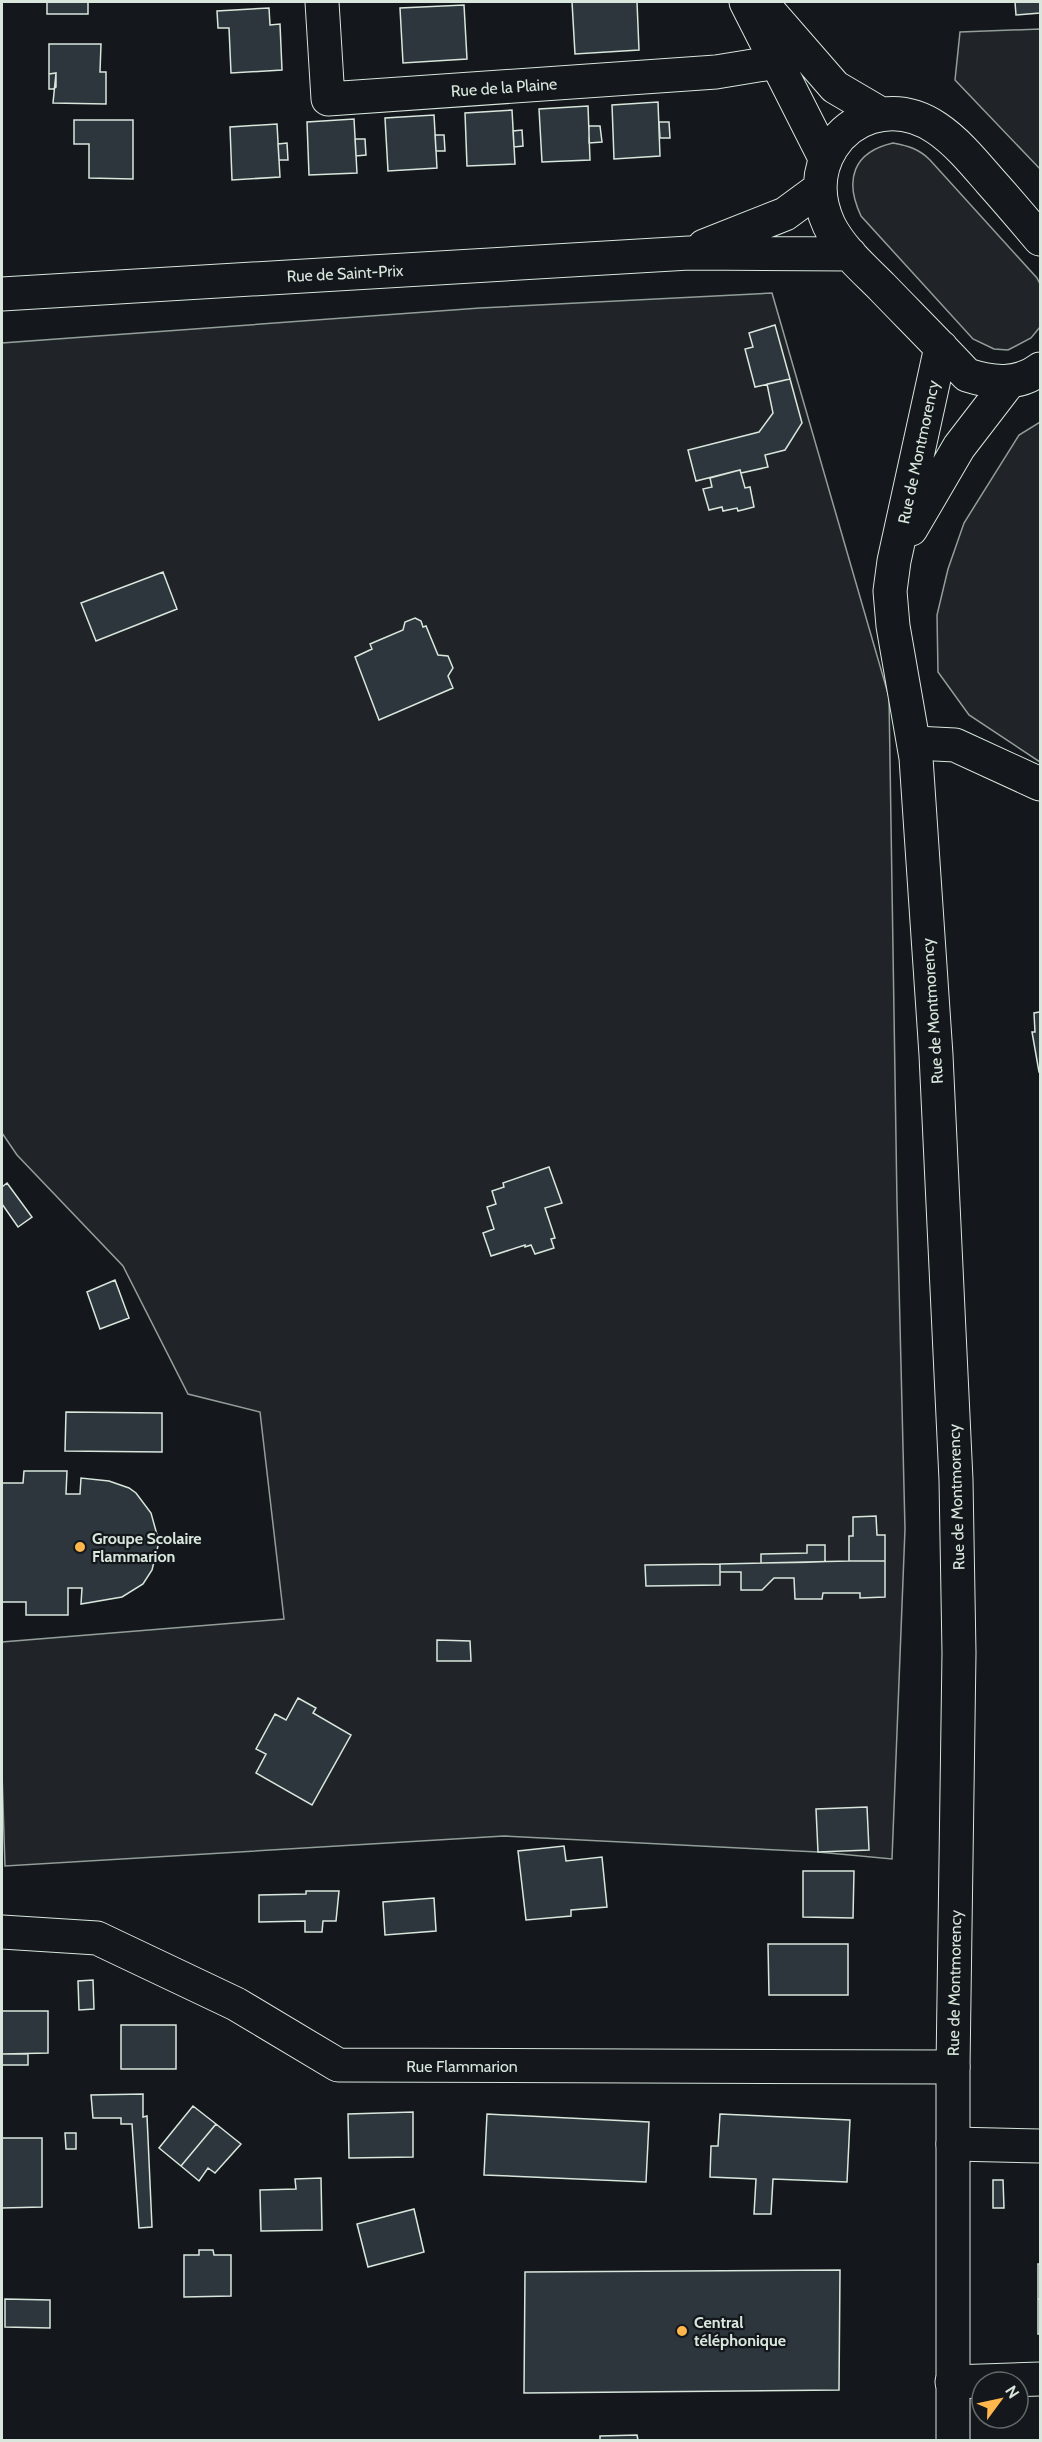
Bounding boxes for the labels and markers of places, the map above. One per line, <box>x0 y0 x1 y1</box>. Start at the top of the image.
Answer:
place label: Groupe Scolaire Flammarion <box>92 1529 202 1566</box>
marker: Groupe Scolaire Flammarion <box>73 1540 87 1554</box>
place label: Central téléphonique <box>694 2313 786 2350</box>
marker: Central téléphonique <box>675 2324 689 2338</box>

